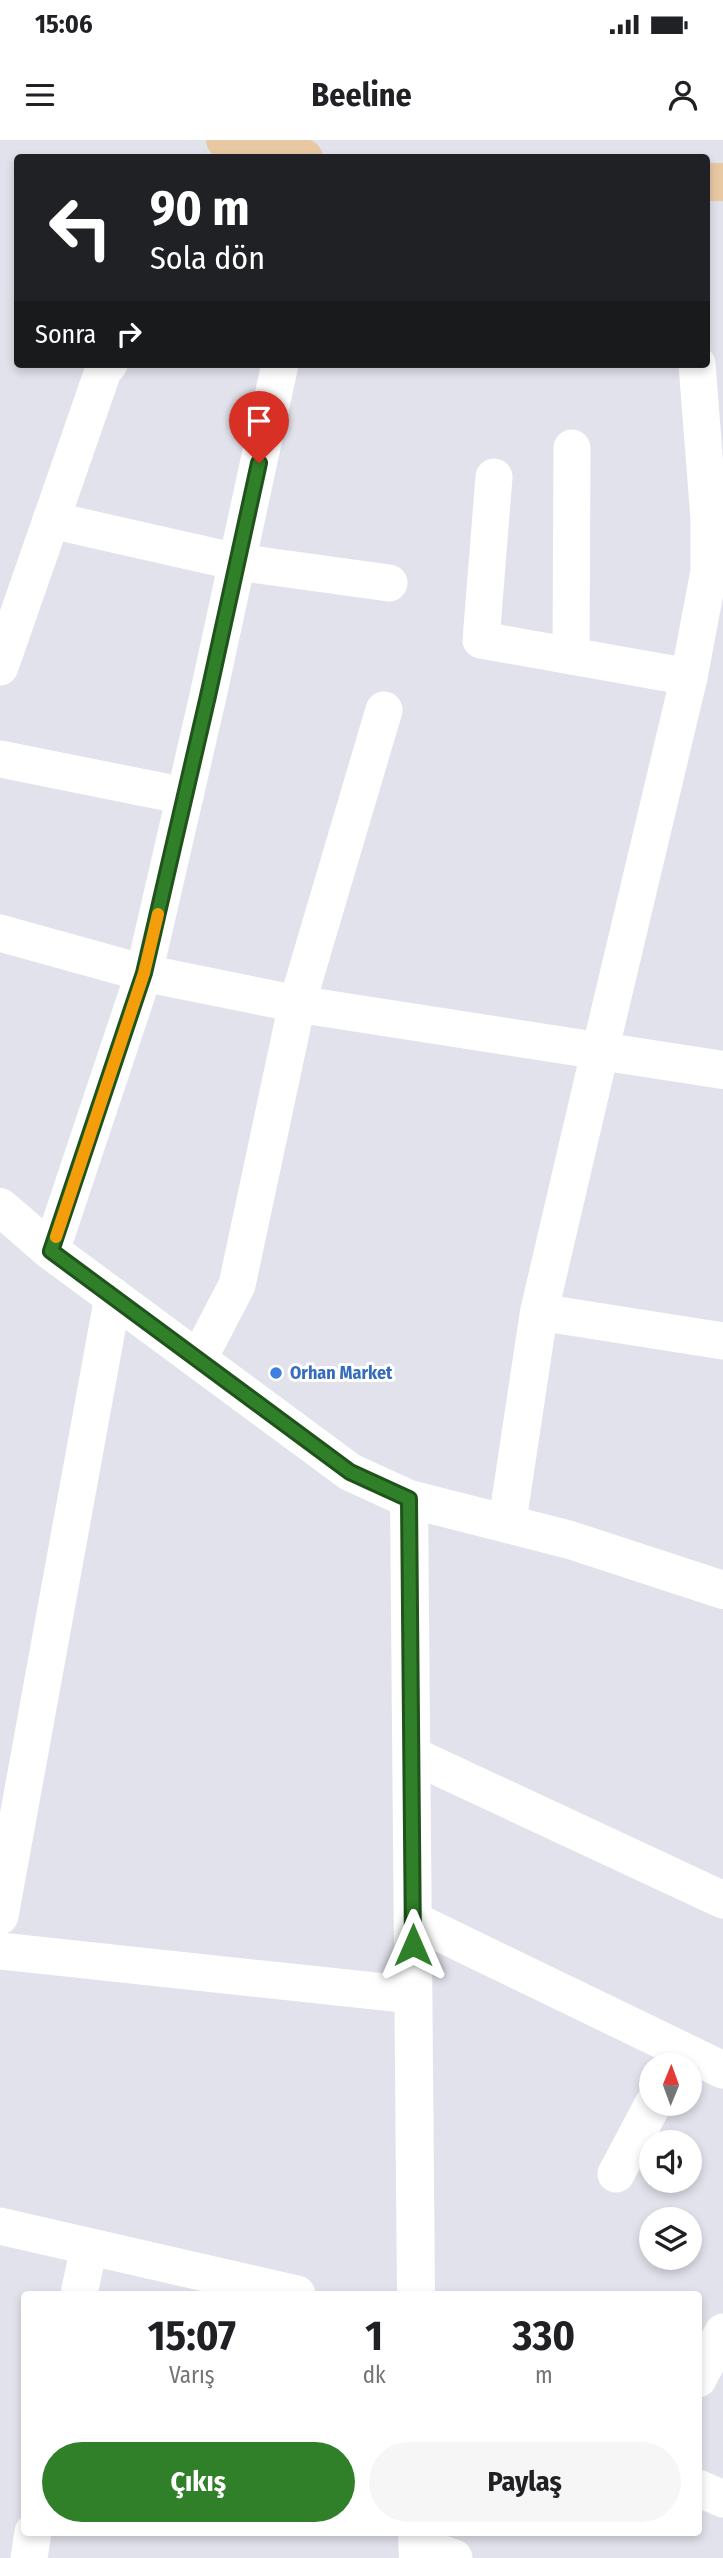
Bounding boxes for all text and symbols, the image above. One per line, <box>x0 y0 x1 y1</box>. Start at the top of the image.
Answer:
text: 15:06 <box>35 9 93 40</box>
icon: menu <box>21 76 59 114</box>
text: Beeline <box>311 76 412 114</box>
icon: person <box>664 76 702 114</box>
text: 90 m <box>150 179 250 238</box>
icon: left <box>35 182 126 273</box>
text: Sola dön <box>150 239 265 277</box>
icon: right <box>110 315 148 353</box>
text: Sonra <box>35 319 96 350</box>
pin <box>229 391 289 463</box>
icon: arrive <box>240 402 278 440</box>
place label: Orhan Market <box>290 1362 393 1384</box>
marker: Orhan Market <box>268 1365 284 1381</box>
position arrow <box>376 1908 450 1982</box>
north arrow <box>639 2053 702 2116</box>
map controls <box>639 2053 702 2270</box>
button: sound <box>639 2130 702 2193</box>
button: layers <box>639 2207 702 2270</box>
text: 15:07 <box>148 2311 236 2361</box>
text: 1 <box>365 2311 383 2361</box>
text: 330 <box>513 2311 575 2361</box>
text: Varış <box>169 2361 215 2389</box>
text: dk <box>363 2361 386 2389</box>
text: m <box>535 2361 553 2389</box>
button: Çıkış <box>42 2442 355 2522</box>
button: Paylaş <box>369 2442 681 2522</box>

